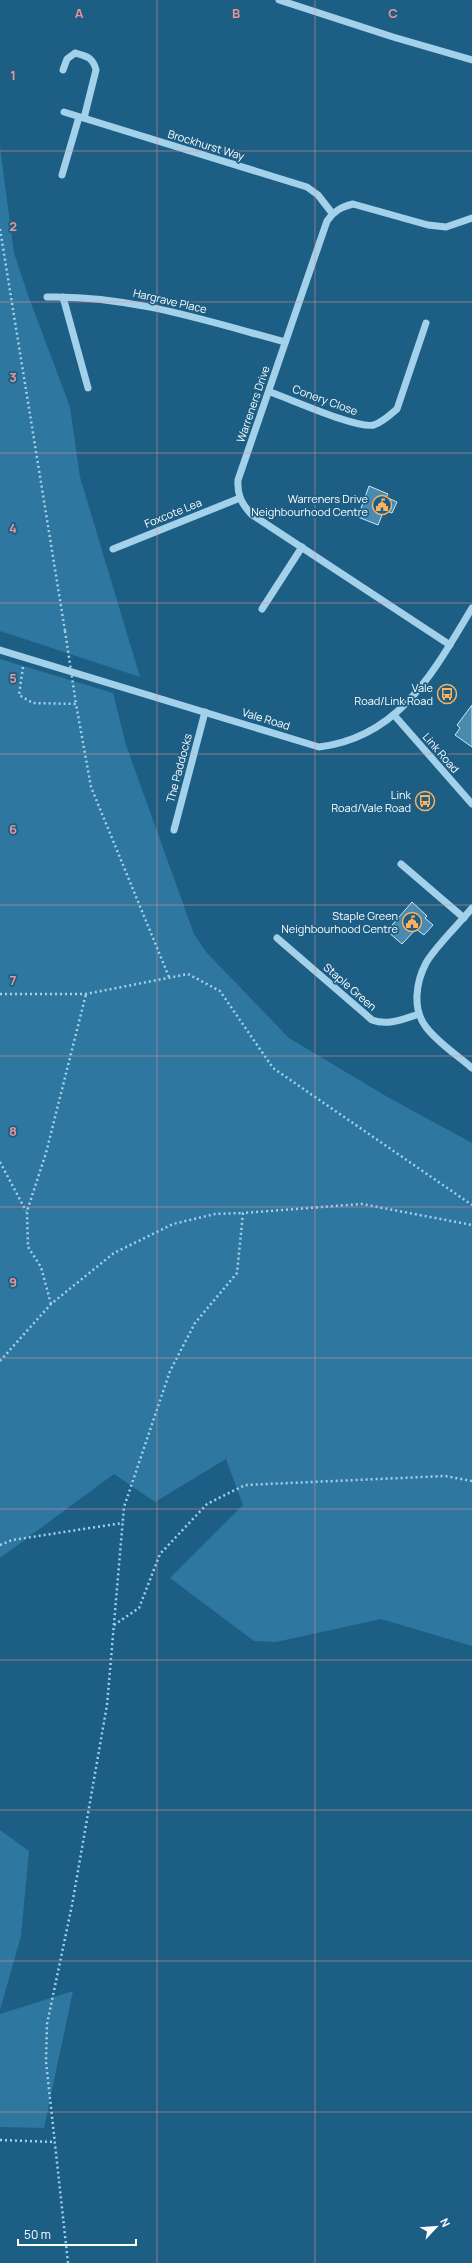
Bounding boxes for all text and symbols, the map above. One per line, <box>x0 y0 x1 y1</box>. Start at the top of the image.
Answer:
text: A <box>75 4 84 22</box>
text: B <box>232 4 240 22</box>
text: C <box>388 4 398 22</box>
text: 1 <box>10 66 16 84</box>
street label: Brockhurst Way <box>166 126 246 163</box>
text: 2 <box>9 217 17 235</box>
street label: Hargrave Place <box>132 285 209 316</box>
street label: Warreners Drive <box>232 363 273 444</box>
text: 3 <box>9 368 17 386</box>
street label: Conery Close <box>291 381 360 418</box>
place label: Warreners Drive Neighbourhood Centre <box>251 491 369 519</box>
street label: Foxcote Lea <box>142 494 204 531</box>
public building icon: Warreners Drive Neighbourhood Centre <box>371 494 393 516</box>
text: 4 <box>9 519 17 537</box>
text: 5 <box>9 669 17 687</box>
place label: Vale Road/Link Road <box>354 680 434 708</box>
bus stop icon: Vale Road/Link Road <box>436 683 458 705</box>
street label: Vale Road <box>240 704 292 733</box>
street label: Link Road <box>420 729 463 776</box>
street label: The Paddocks <box>162 731 195 804</box>
place label: Link Road/Vale Road <box>331 787 412 815</box>
bus stop icon: Link Road/Vale Road <box>414 790 436 812</box>
text: 6 <box>9 820 17 838</box>
place label: Staple Green Neighbourhood Centre <box>281 908 399 936</box>
public building icon: Staple Green Neighbourhood Centre <box>401 911 423 933</box>
street label: Staple Green <box>321 959 380 1014</box>
text: 7 <box>10 971 17 989</box>
text: 8 <box>9 1122 17 1140</box>
text: 9 <box>9 1273 17 1291</box>
north arrow <box>416 2207 456 2247</box>
text: N <box>437 2216 454 2229</box>
scale bar <box>18 2221 136 2247</box>
text: 50 m <box>24 2226 51 2243</box>

